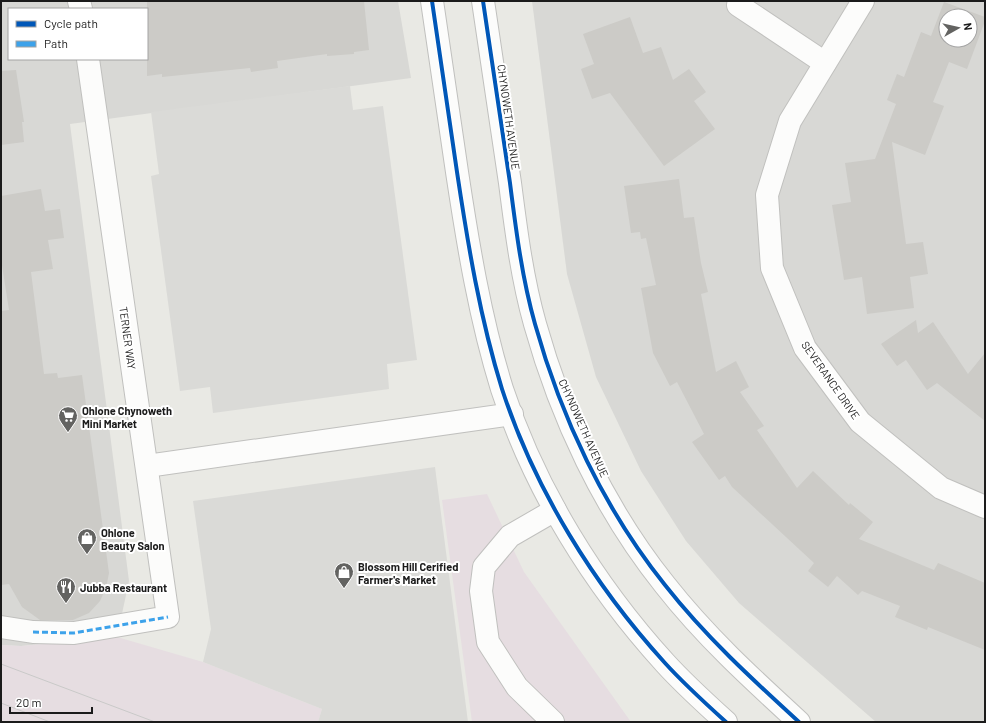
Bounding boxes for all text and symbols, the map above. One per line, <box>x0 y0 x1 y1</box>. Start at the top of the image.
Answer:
legend <box>8 8 148 60</box>
north arrow <box>938 8 978 48</box>
text: Cycle path <box>44 16 98 30</box>
text: N <box>961 22 975 31</box>
text: Path <box>44 36 68 50</box>
street label: CHYNOWETH AVENUE <box>495 63 523 171</box>
street label: TERNER WAY <box>117 306 139 370</box>
street label: SEVERANCE DRIVE <box>799 338 863 422</box>
street label: CHYNOWETH AVENUE <box>556 377 612 480</box>
place label: Ohlone Chynoweth Mini Market <box>82 404 172 430</box>
supermarket icon: Ohlone Chynoweth Mini Market <box>57 405 79 433</box>
place label: Ohlone Beauty Salon <box>101 526 165 552</box>
shop icon: Ohlone Beauty Salon <box>76 527 98 555</box>
place label: Blossom Hill Cerified Farmer's Market <box>358 560 458 586</box>
shop icon: Blossom Hill Cerified Farmer's Market <box>333 561 355 589</box>
restaurant icon: Jubba Restaurant <box>55 576 77 604</box>
place label: Jubba Restaurant <box>80 581 167 594</box>
scale bar <box>10 689 92 715</box>
text: 20 m <box>16 695 42 709</box>

